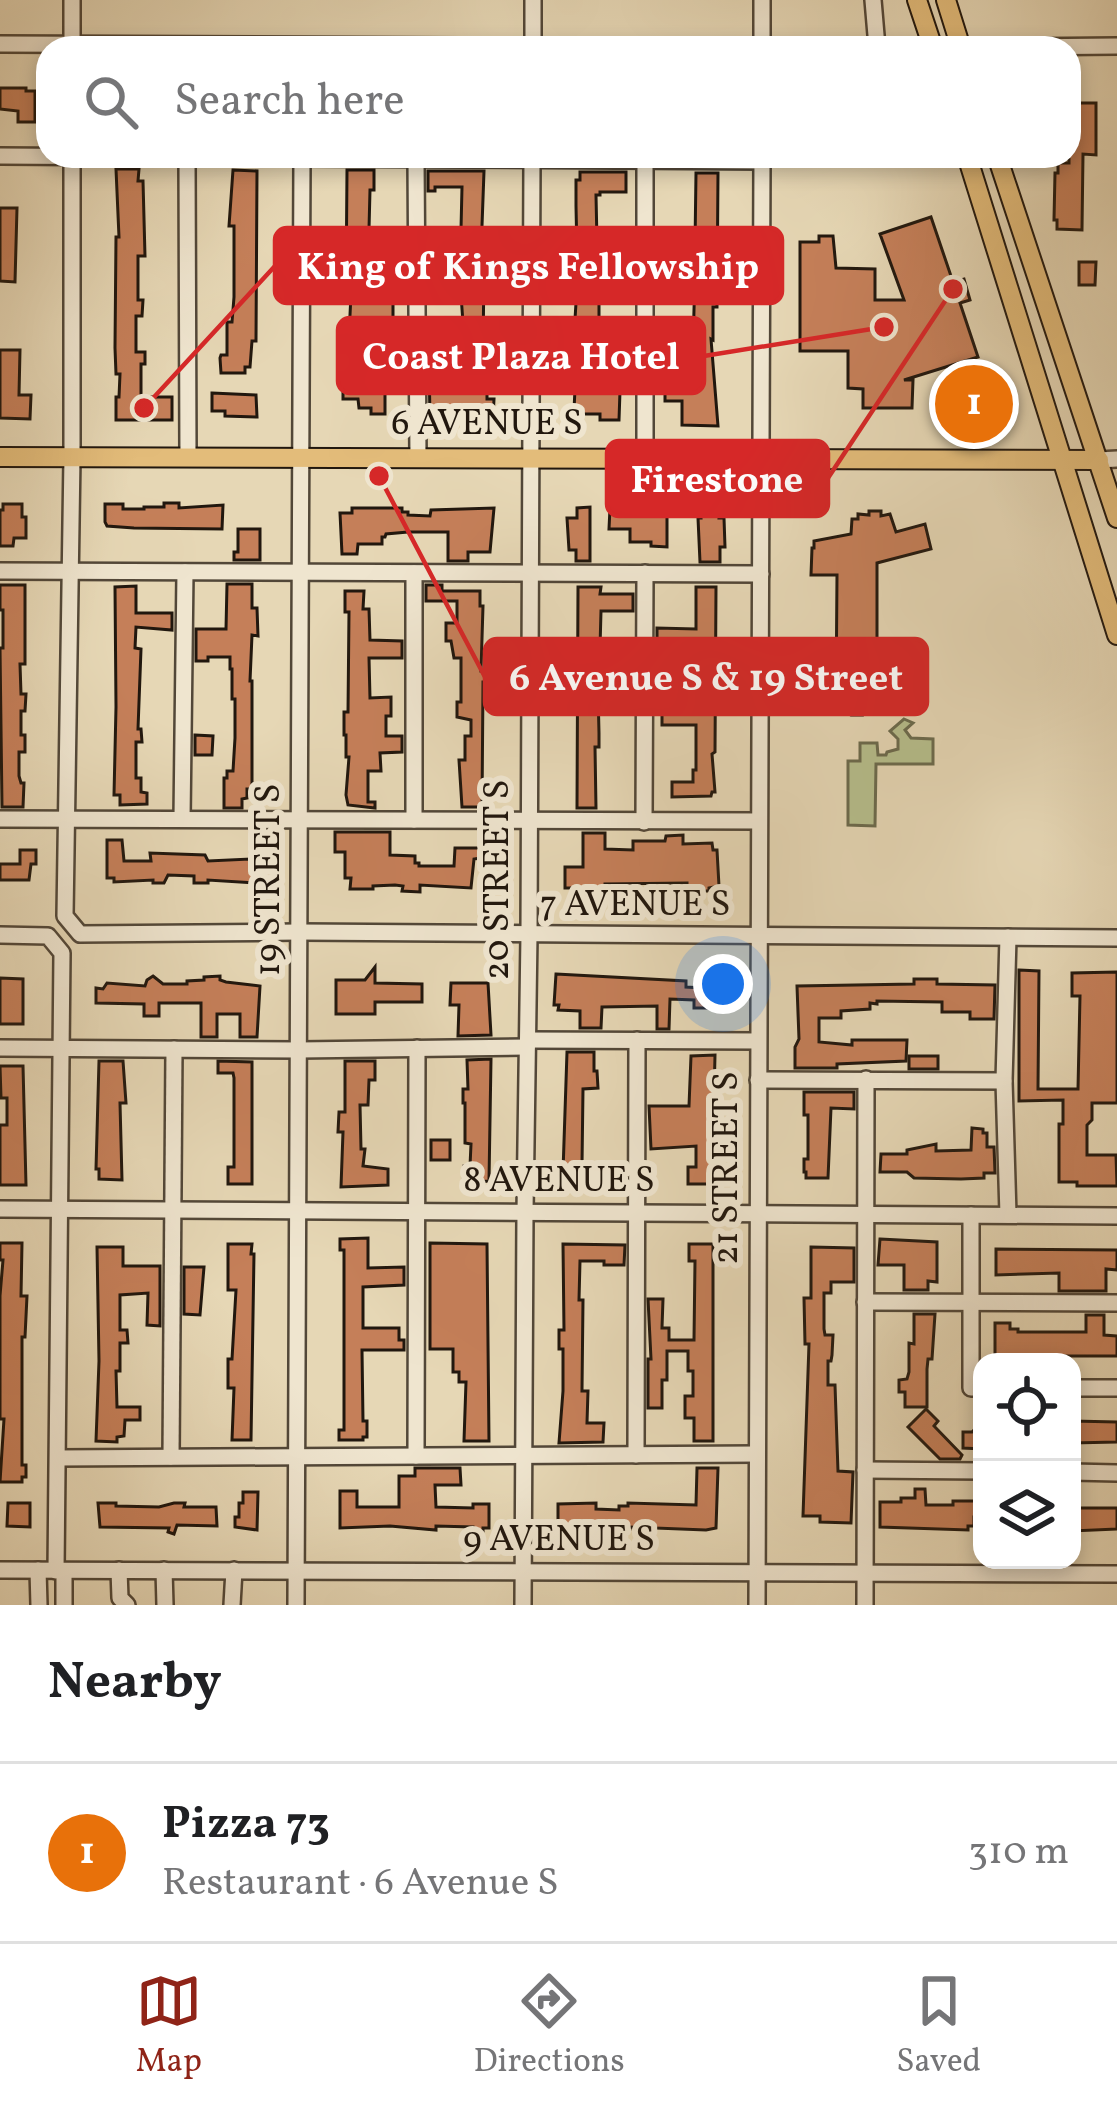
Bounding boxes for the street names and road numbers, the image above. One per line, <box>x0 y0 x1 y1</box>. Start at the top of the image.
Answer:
street label: 6 AVENUE S <box>391 400 583 450</box>
street label: 20 STREET S <box>474 780 524 980</box>
street label: 19 STREET S <box>245 784 295 976</box>
street label: 7 AVENUE S <box>540 881 730 931</box>
street label: 21 STREET S <box>703 1071 753 1265</box>
street label: 8 AVENUE S <box>463 1157 655 1207</box>
street label: 9 AVENUE S <box>463 1516 655 1566</box>

